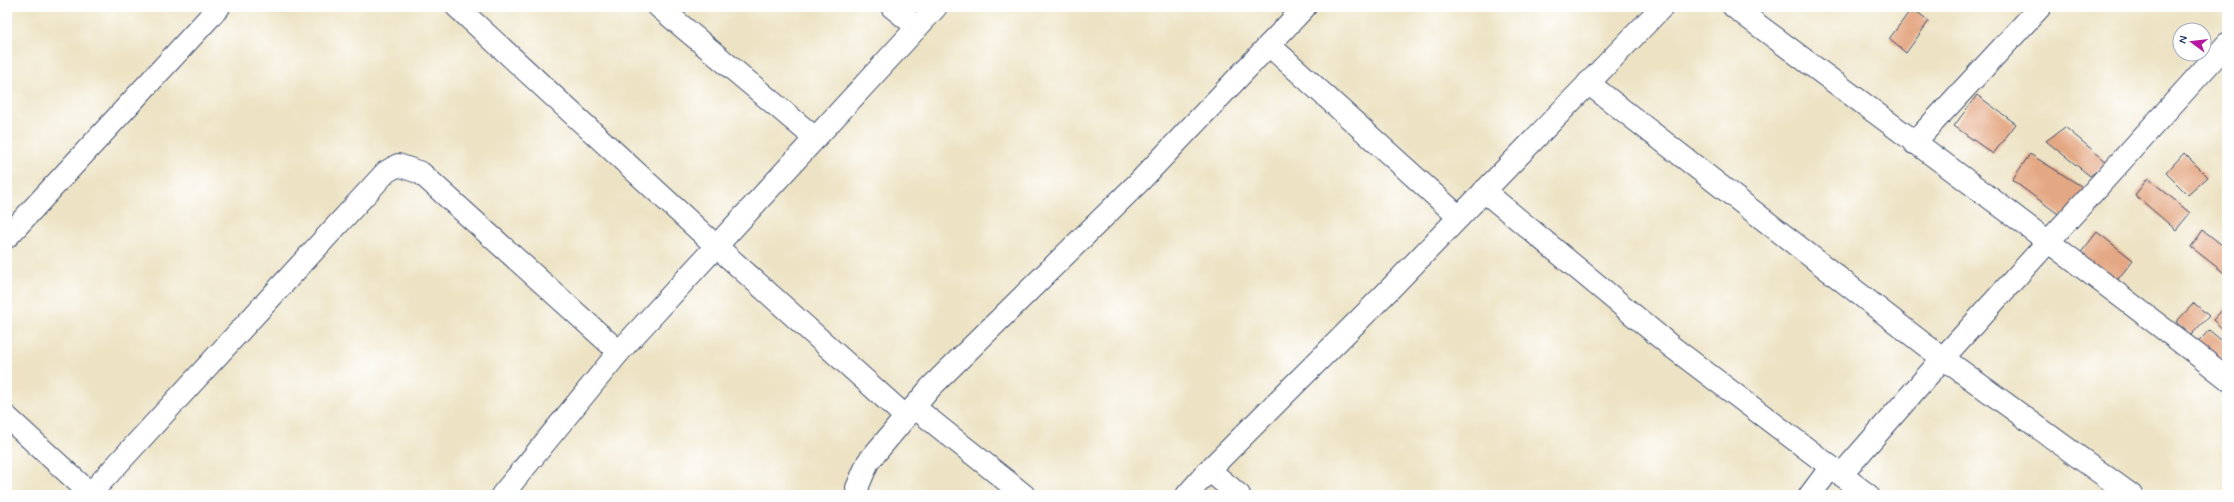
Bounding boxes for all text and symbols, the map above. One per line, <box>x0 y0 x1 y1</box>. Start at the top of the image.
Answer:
north arrow <box>2172 22 2212 62</box>
text: N <box>2176 34 2191 45</box>

